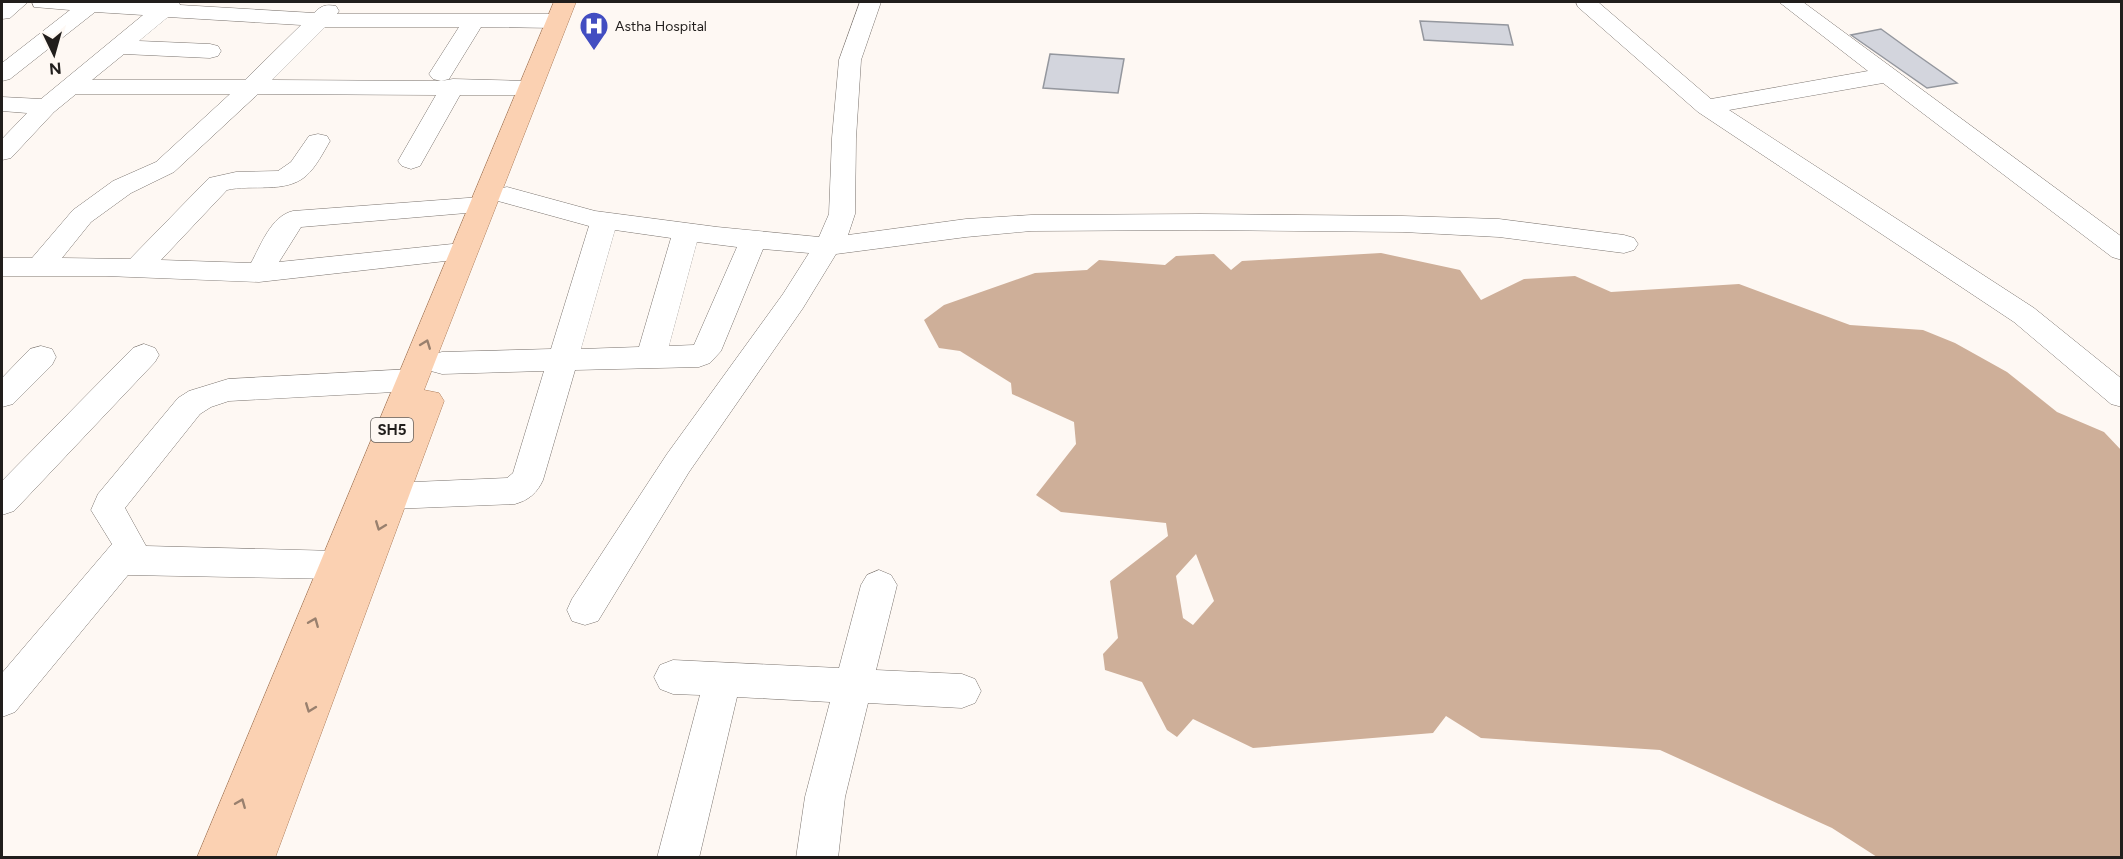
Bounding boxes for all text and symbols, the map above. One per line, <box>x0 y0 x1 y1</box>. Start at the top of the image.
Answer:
hospital icon: Astha Hospital <box>578 10 610 52</box>
place label: Astha Hospital <box>615 18 707 35</box>
north arrow <box>24 24 84 84</box>
text: N <box>48 58 62 78</box>
one-way arrow <box>418 339 431 350</box>
road number: SH5 <box>371 418 413 442</box>
one-way arrow <box>374 521 387 531</box>
one-way arrow <box>307 618 319 629</box>
one-way arrow <box>305 702 317 713</box>
one-way arrow <box>234 799 246 810</box>

